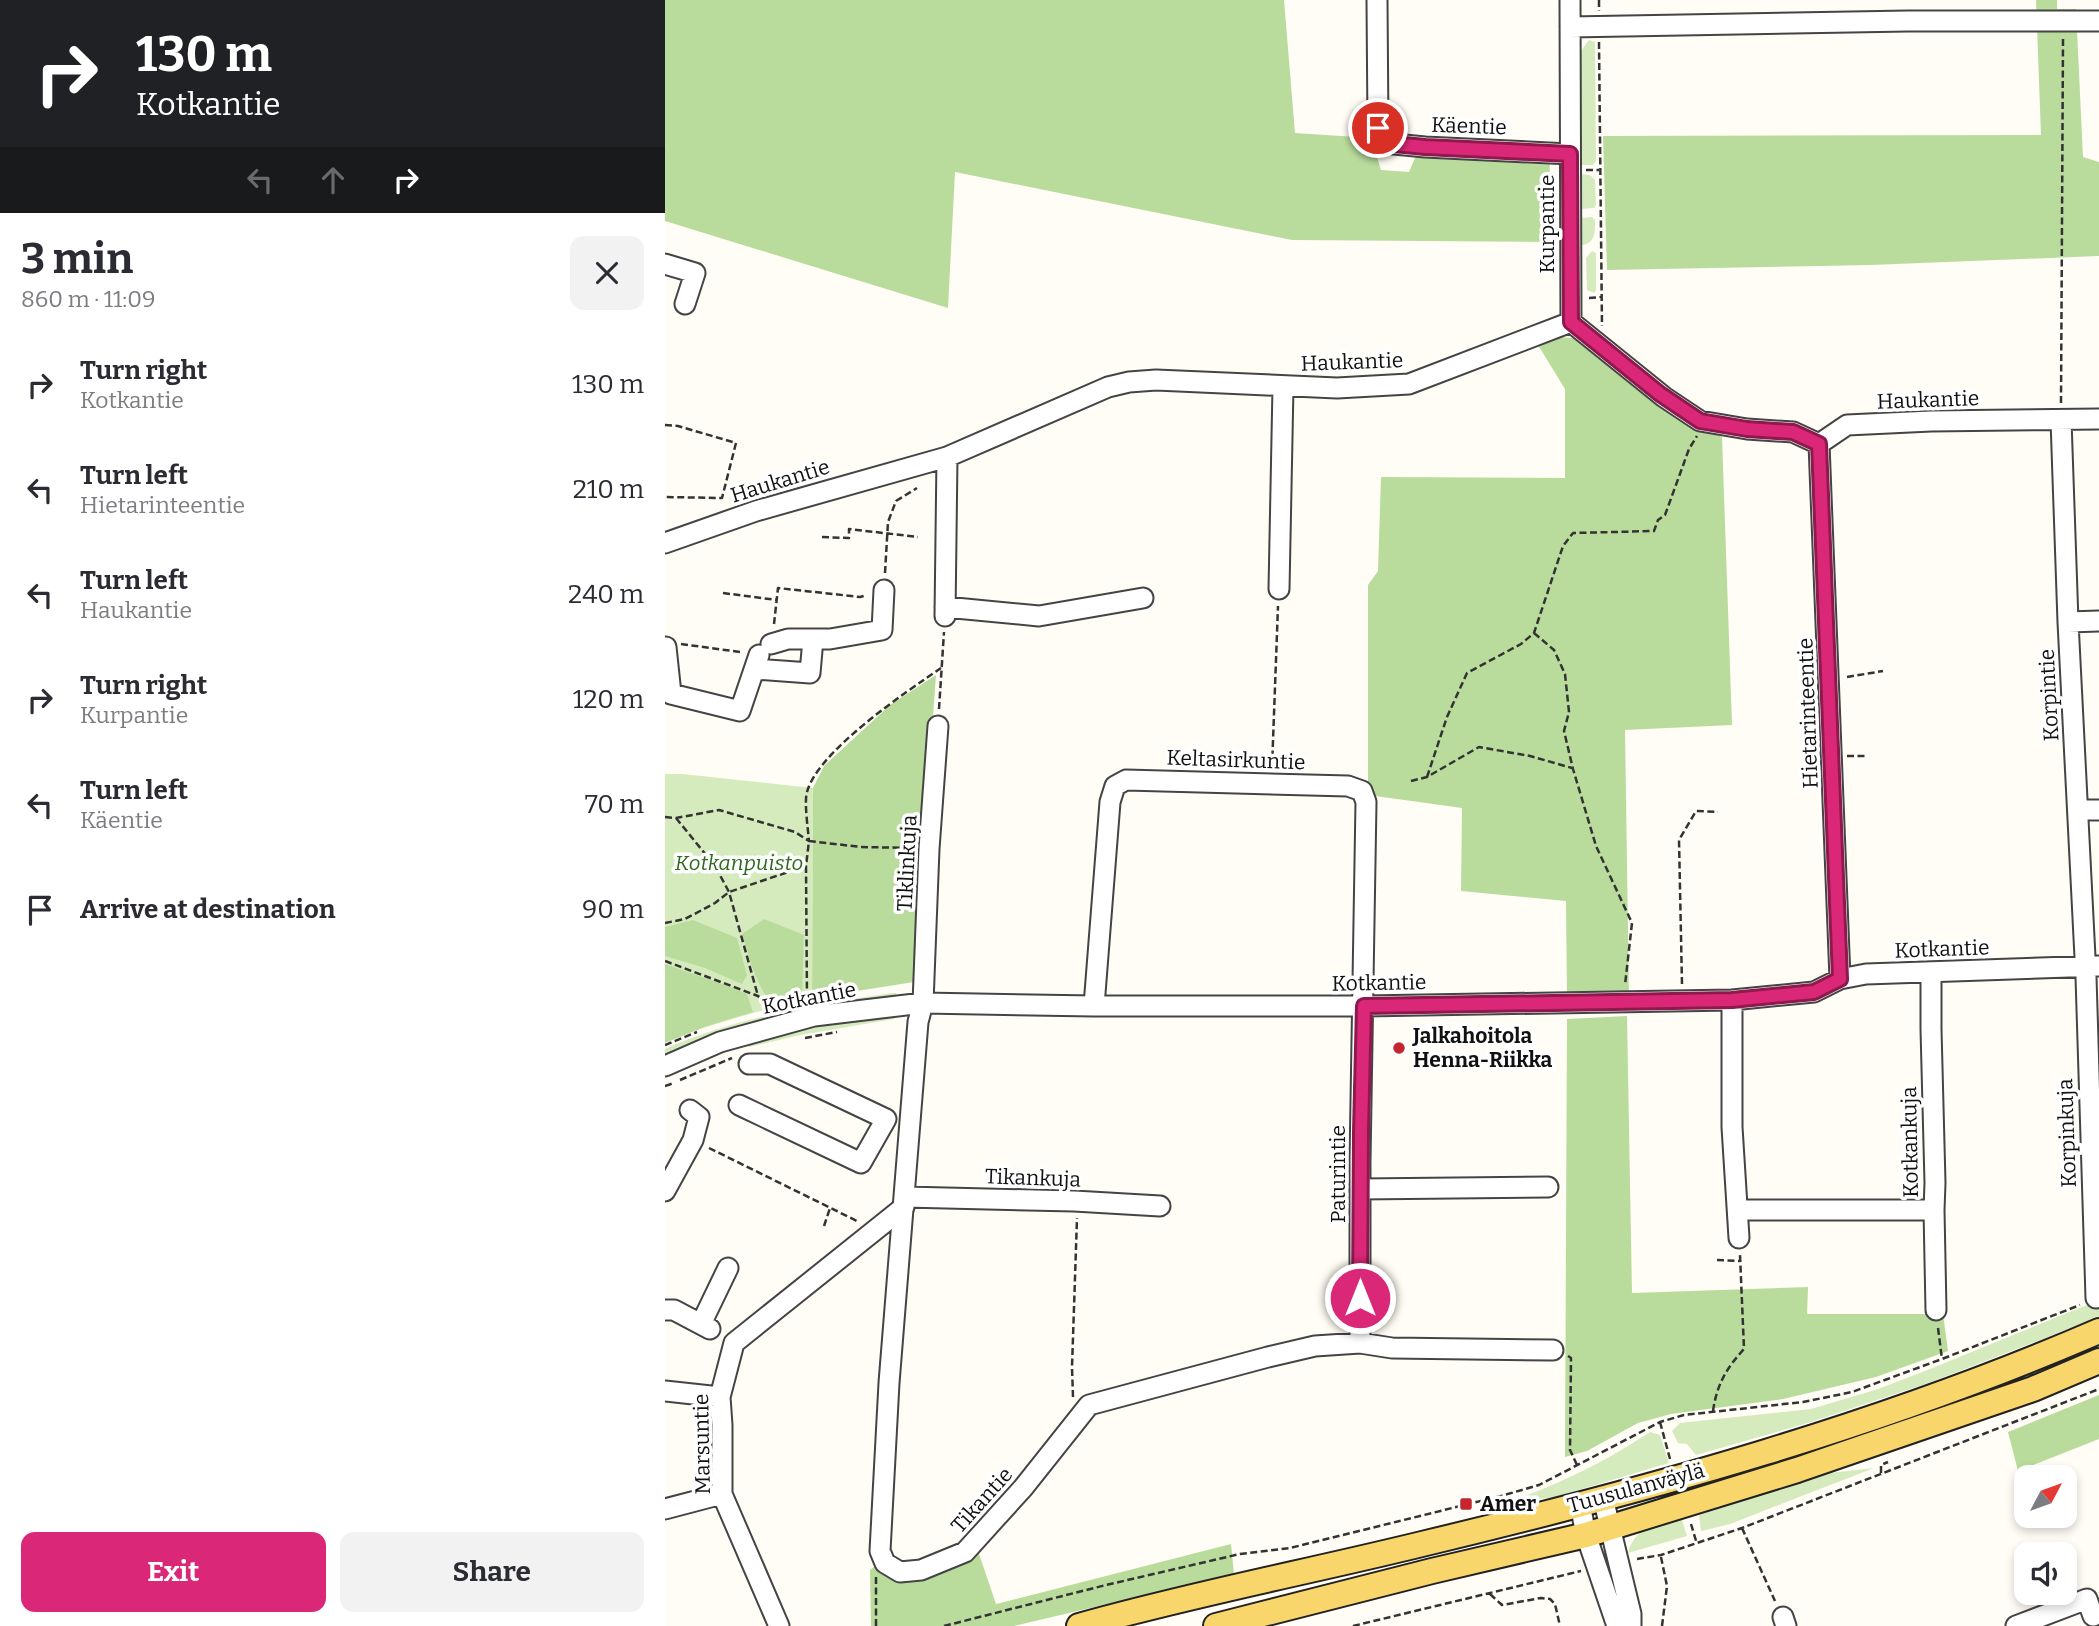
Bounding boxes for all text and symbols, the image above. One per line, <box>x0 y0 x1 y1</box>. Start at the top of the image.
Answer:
text: 130 m <box>136 25 272 84</box>
icon: right <box>21 28 112 119</box>
text: Kotkantie <box>136 85 281 123</box>
pin <box>1348 98 1408 158</box>
icon: arrive <box>1359 109 1397 147</box>
street label: Käentie <box>1431 112 1507 140</box>
icon: left <box>241 161 279 199</box>
icon: ahead <box>314 161 352 199</box>
icon: right <box>387 161 425 199</box>
street label: Kurpantie <box>1534 175 1560 273</box>
text: 3 min <box>21 234 133 284</box>
button: close <box>570 236 644 310</box>
text: 860 m · 11:09 <box>21 285 155 313</box>
street label: Haukantie <box>1300 347 1404 377</box>
text: Turn right <box>80 355 207 386</box>
icon: right <box>21 366 59 404</box>
text: 130 m <box>572 369 644 400</box>
street label: Haukantie <box>1876 385 1980 415</box>
text: Kotkantie <box>80 386 184 414</box>
street label: Haukantie <box>727 454 833 508</box>
text: Turn left <box>80 460 188 491</box>
icon: left <box>21 471 59 509</box>
text: 210 m <box>573 474 644 505</box>
text: Hietarinteentie <box>80 491 245 519</box>
text: Turn left <box>80 565 188 596</box>
icon: left <box>21 576 59 614</box>
text: 240 m <box>568 579 644 610</box>
text: Haukantie <box>80 596 192 624</box>
street label: Hietarinteentie <box>1792 637 1824 789</box>
street label: Korpintie <box>2034 648 2064 742</box>
text: Turn right <box>80 670 207 701</box>
icon: right <box>21 681 59 719</box>
text: 120 m <box>573 684 644 715</box>
text: Kurpantie <box>80 701 188 729</box>
street label: Keltasirkuntie <box>1166 745 1306 775</box>
text: Turn left <box>80 775 188 806</box>
icon: left <box>21 786 59 824</box>
text: 70 m <box>585 789 644 820</box>
text: Käentie <box>80 806 163 834</box>
street label: Tiklinkuja <box>891 813 923 912</box>
park label: Kotkanpuisto <box>675 850 803 876</box>
icon: arrive <box>21 891 59 929</box>
text: Arrive at destination <box>80 894 335 925</box>
text: 90 m <box>582 894 644 925</box>
street label: Kotkantie <box>1894 934 1990 964</box>
street label: Kotkantie <box>1331 969 1427 997</box>
street label: Kotkantie <box>760 976 858 1020</box>
place label: Jalkahoitola Henna-Riikka <box>1412 1023 1553 1073</box>
marker: Jalkahoitola Henna-Riikka <box>1391 1040 1407 1056</box>
street label: Korpinkuja <box>2052 1078 2082 1188</box>
street label: Kotkankuja <box>1896 1086 1924 1198</box>
street label: Paturintie <box>1325 1125 1351 1223</box>
street label: Tikankuja <box>985 1163 1082 1193</box>
position arrow <box>1323 1261 1397 1335</box>
street label: Marsuntie <box>688 1393 716 1495</box>
street label: Tuusulanväylä <box>1565 1457 1708 1519</box>
street label: Tikantie <box>946 1462 1018 1538</box>
north arrow <box>2014 1465 2077 1528</box>
map controls <box>2014 1465 2077 1605</box>
place label: Amer <box>1480 1491 1536 1517</box>
marker: Amer <box>1458 1496 1474 1512</box>
button: Exit <box>21 1532 326 1612</box>
button: Share <box>340 1532 644 1612</box>
button: sound <box>2014 1542 2077 1605</box>

